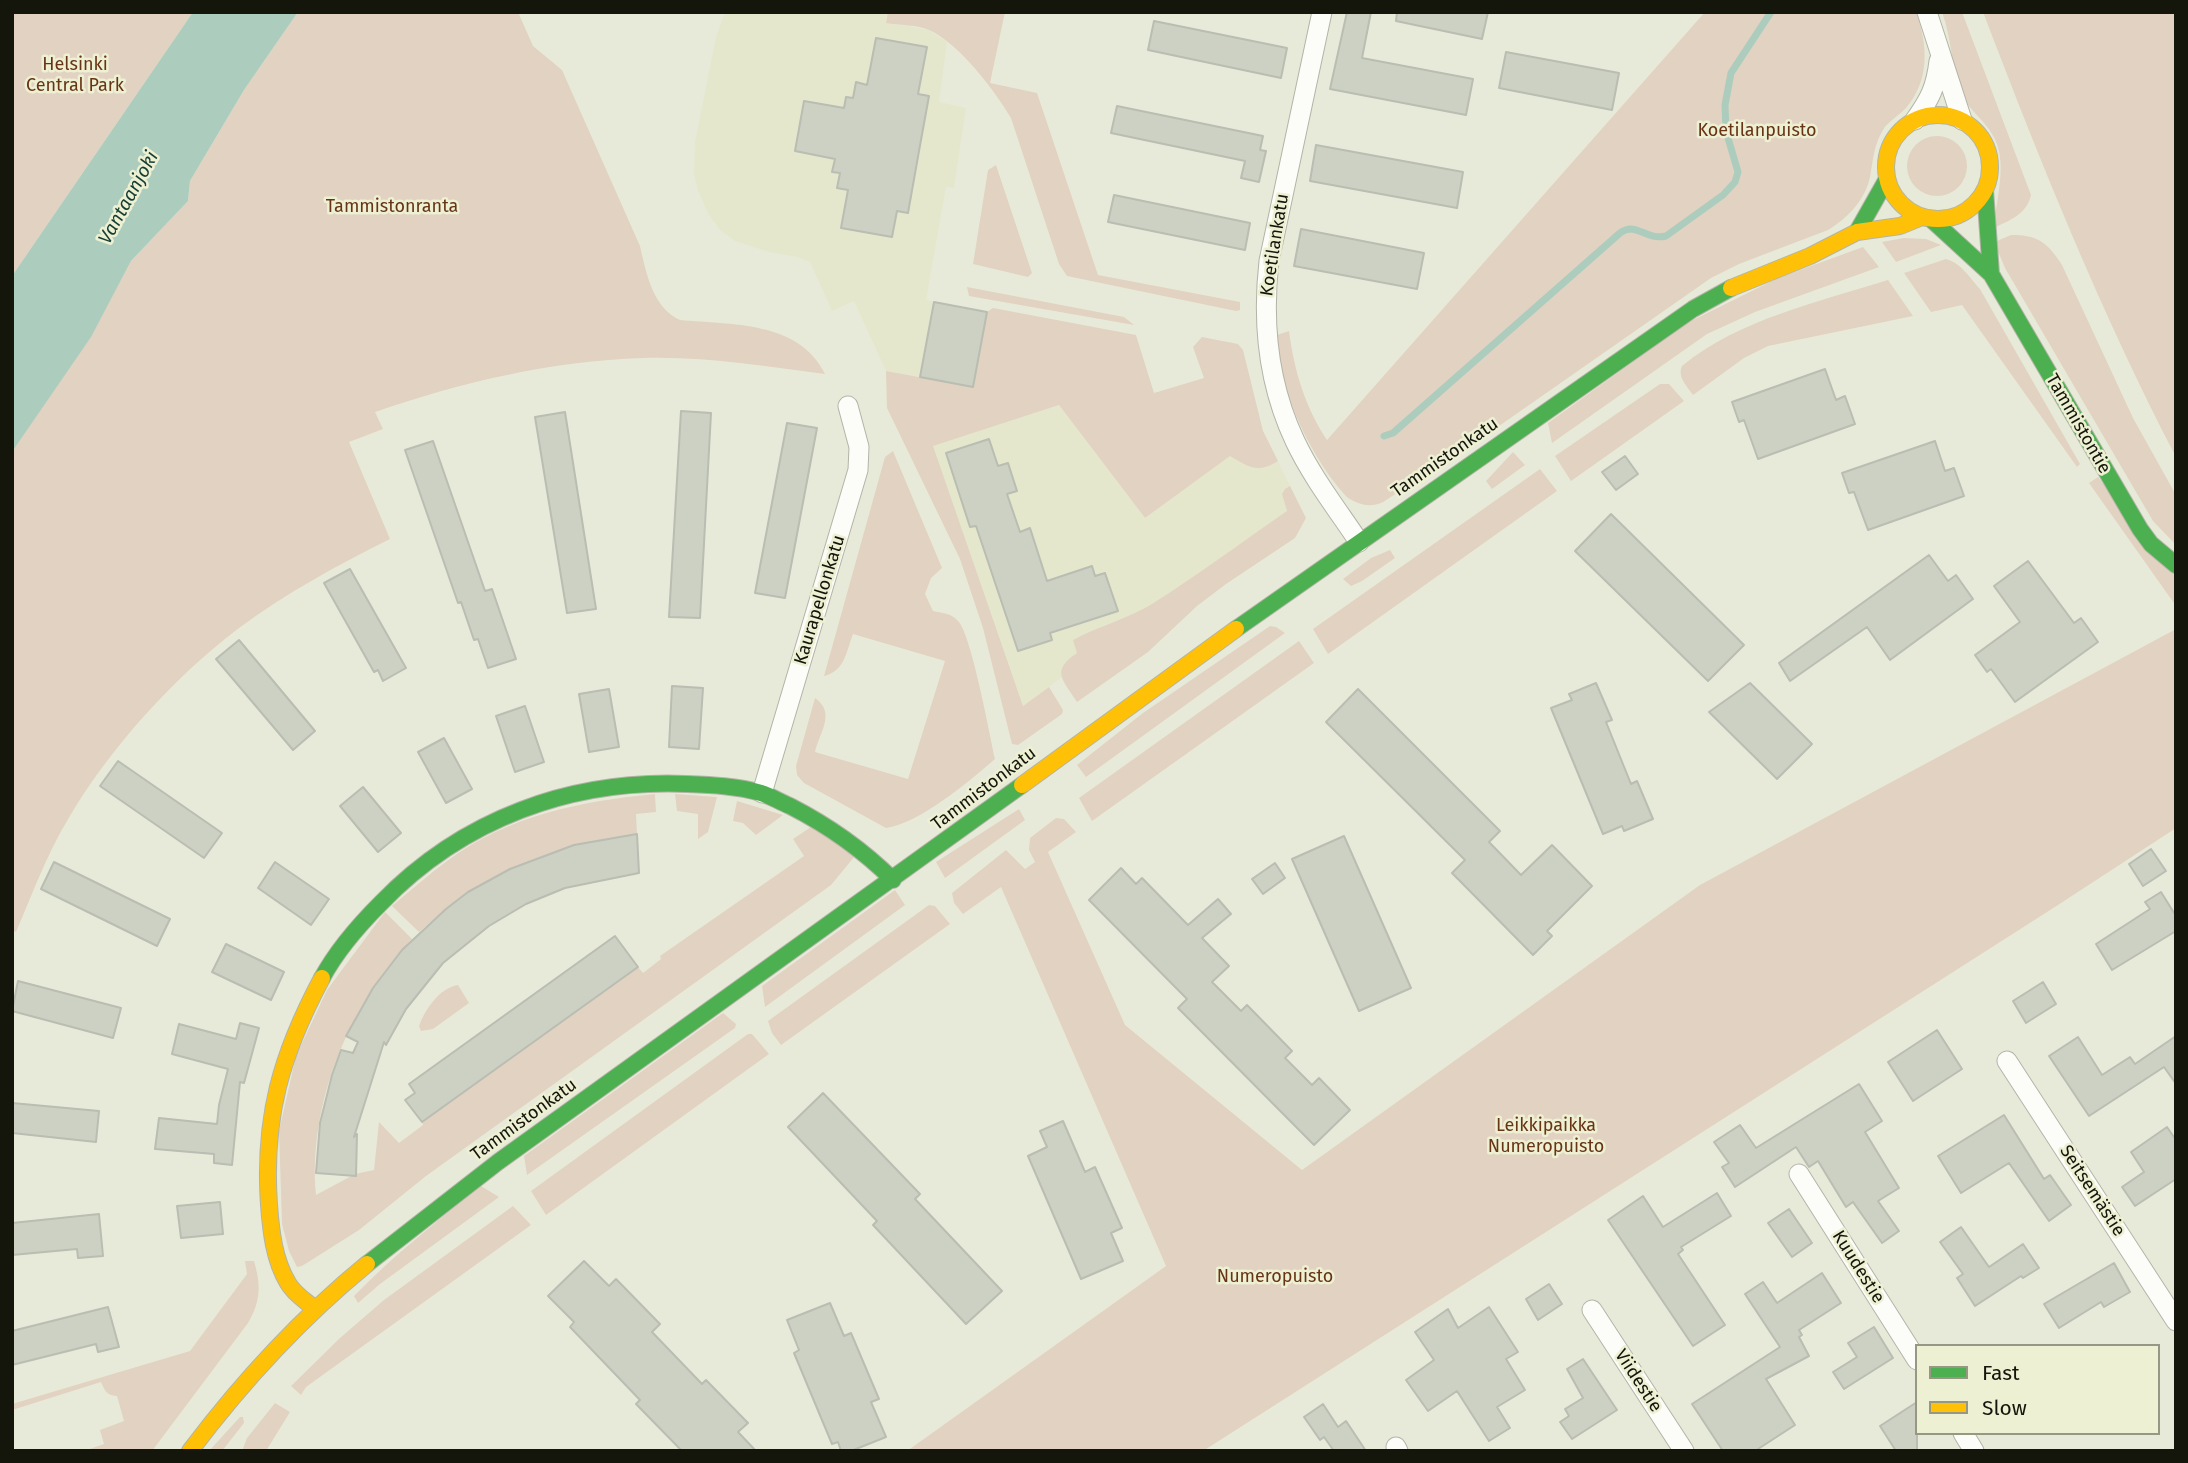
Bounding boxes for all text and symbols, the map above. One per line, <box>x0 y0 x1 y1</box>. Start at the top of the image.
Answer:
park label: Helsinki Central Park <box>26 54 124 96</box>
park label: Koetilanpuisto <box>1697 120 1817 142</box>
water label: Vantaanjoki <box>94 148 164 248</box>
street label: Koetilankatu <box>1256 192 1294 298</box>
park label: Tammistonranta <box>326 196 458 218</box>
street label: Tammistontie <box>2041 370 2115 478</box>
street label: Tammistonkatu <box>1387 413 1503 503</box>
street label: Kaurapellonkatu <box>790 532 850 668</box>
street label: Tammistonkatu <box>927 743 1041 835</box>
street label: Tammistonkatu <box>467 1074 581 1166</box>
park label: Leikkipaikka Numeropuisto <box>1488 1115 1604 1158</box>
street label: Seitsemästie <box>2055 1141 2129 1241</box>
street label: Kuudestie <box>1827 1227 1889 1307</box>
park label: Numeropuisto <box>1217 1266 1333 1288</box>
legend <box>1915 1344 2160 1435</box>
street label: Viidestie <box>1610 1346 1666 1416</box>
text: Fast <box>1982 1360 2020 1386</box>
text: Slow <box>1982 1395 2027 1421</box>

